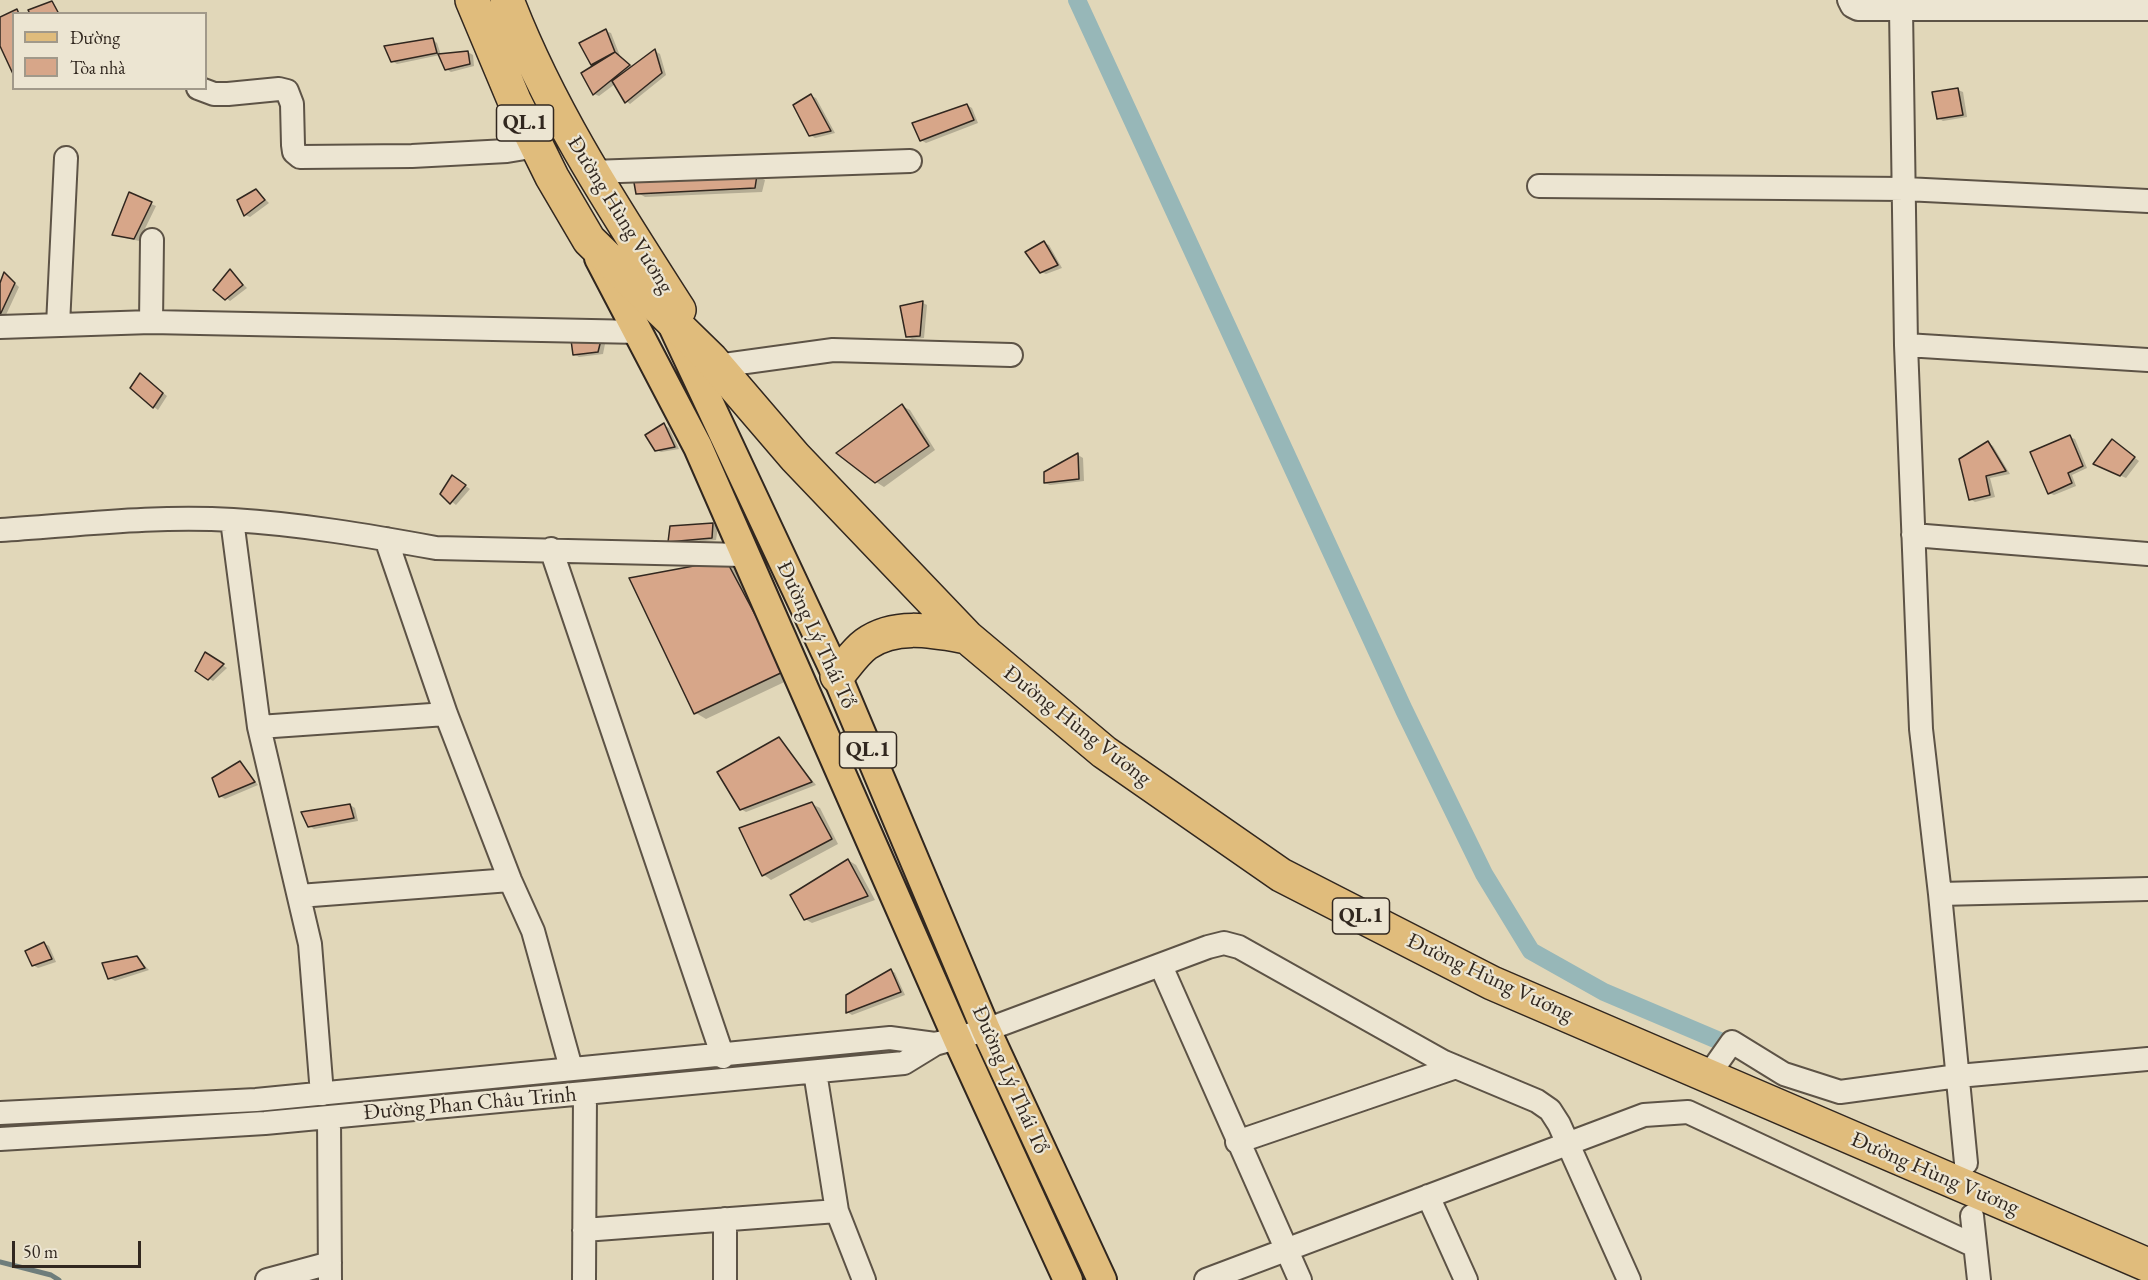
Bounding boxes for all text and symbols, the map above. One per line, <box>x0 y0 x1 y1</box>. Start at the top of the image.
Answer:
legend <box>12 12 207 90</box>
text: Đường <box>70 26 120 49</box>
text: Tòa nhà <box>70 56 125 79</box>
road number: QL.1 <box>496 105 554 141</box>
street label: Đường Hùng Vương <box>561 132 679 298</box>
street label: Đường Lý Thái Tổ <box>770 557 862 713</box>
street label: Đường Hùng Vương <box>998 660 1156 792</box>
road number: QL.1 <box>840 732 896 768</box>
road number: QL.1 <box>1332 898 1390 934</box>
street label: Đường Hùng Vương <box>1403 928 1577 1028</box>
street label: Đường Lý Thái Tổ <box>966 1002 1054 1158</box>
street label: Đường Phan Châu Trinh <box>362 1082 578 1126</box>
street label: Đường Hùng Vương <box>1847 1127 2023 1221</box>
scale bar <box>15 1229 144 1267</box>
text: 50 m <box>23 1240 58 1263</box>

